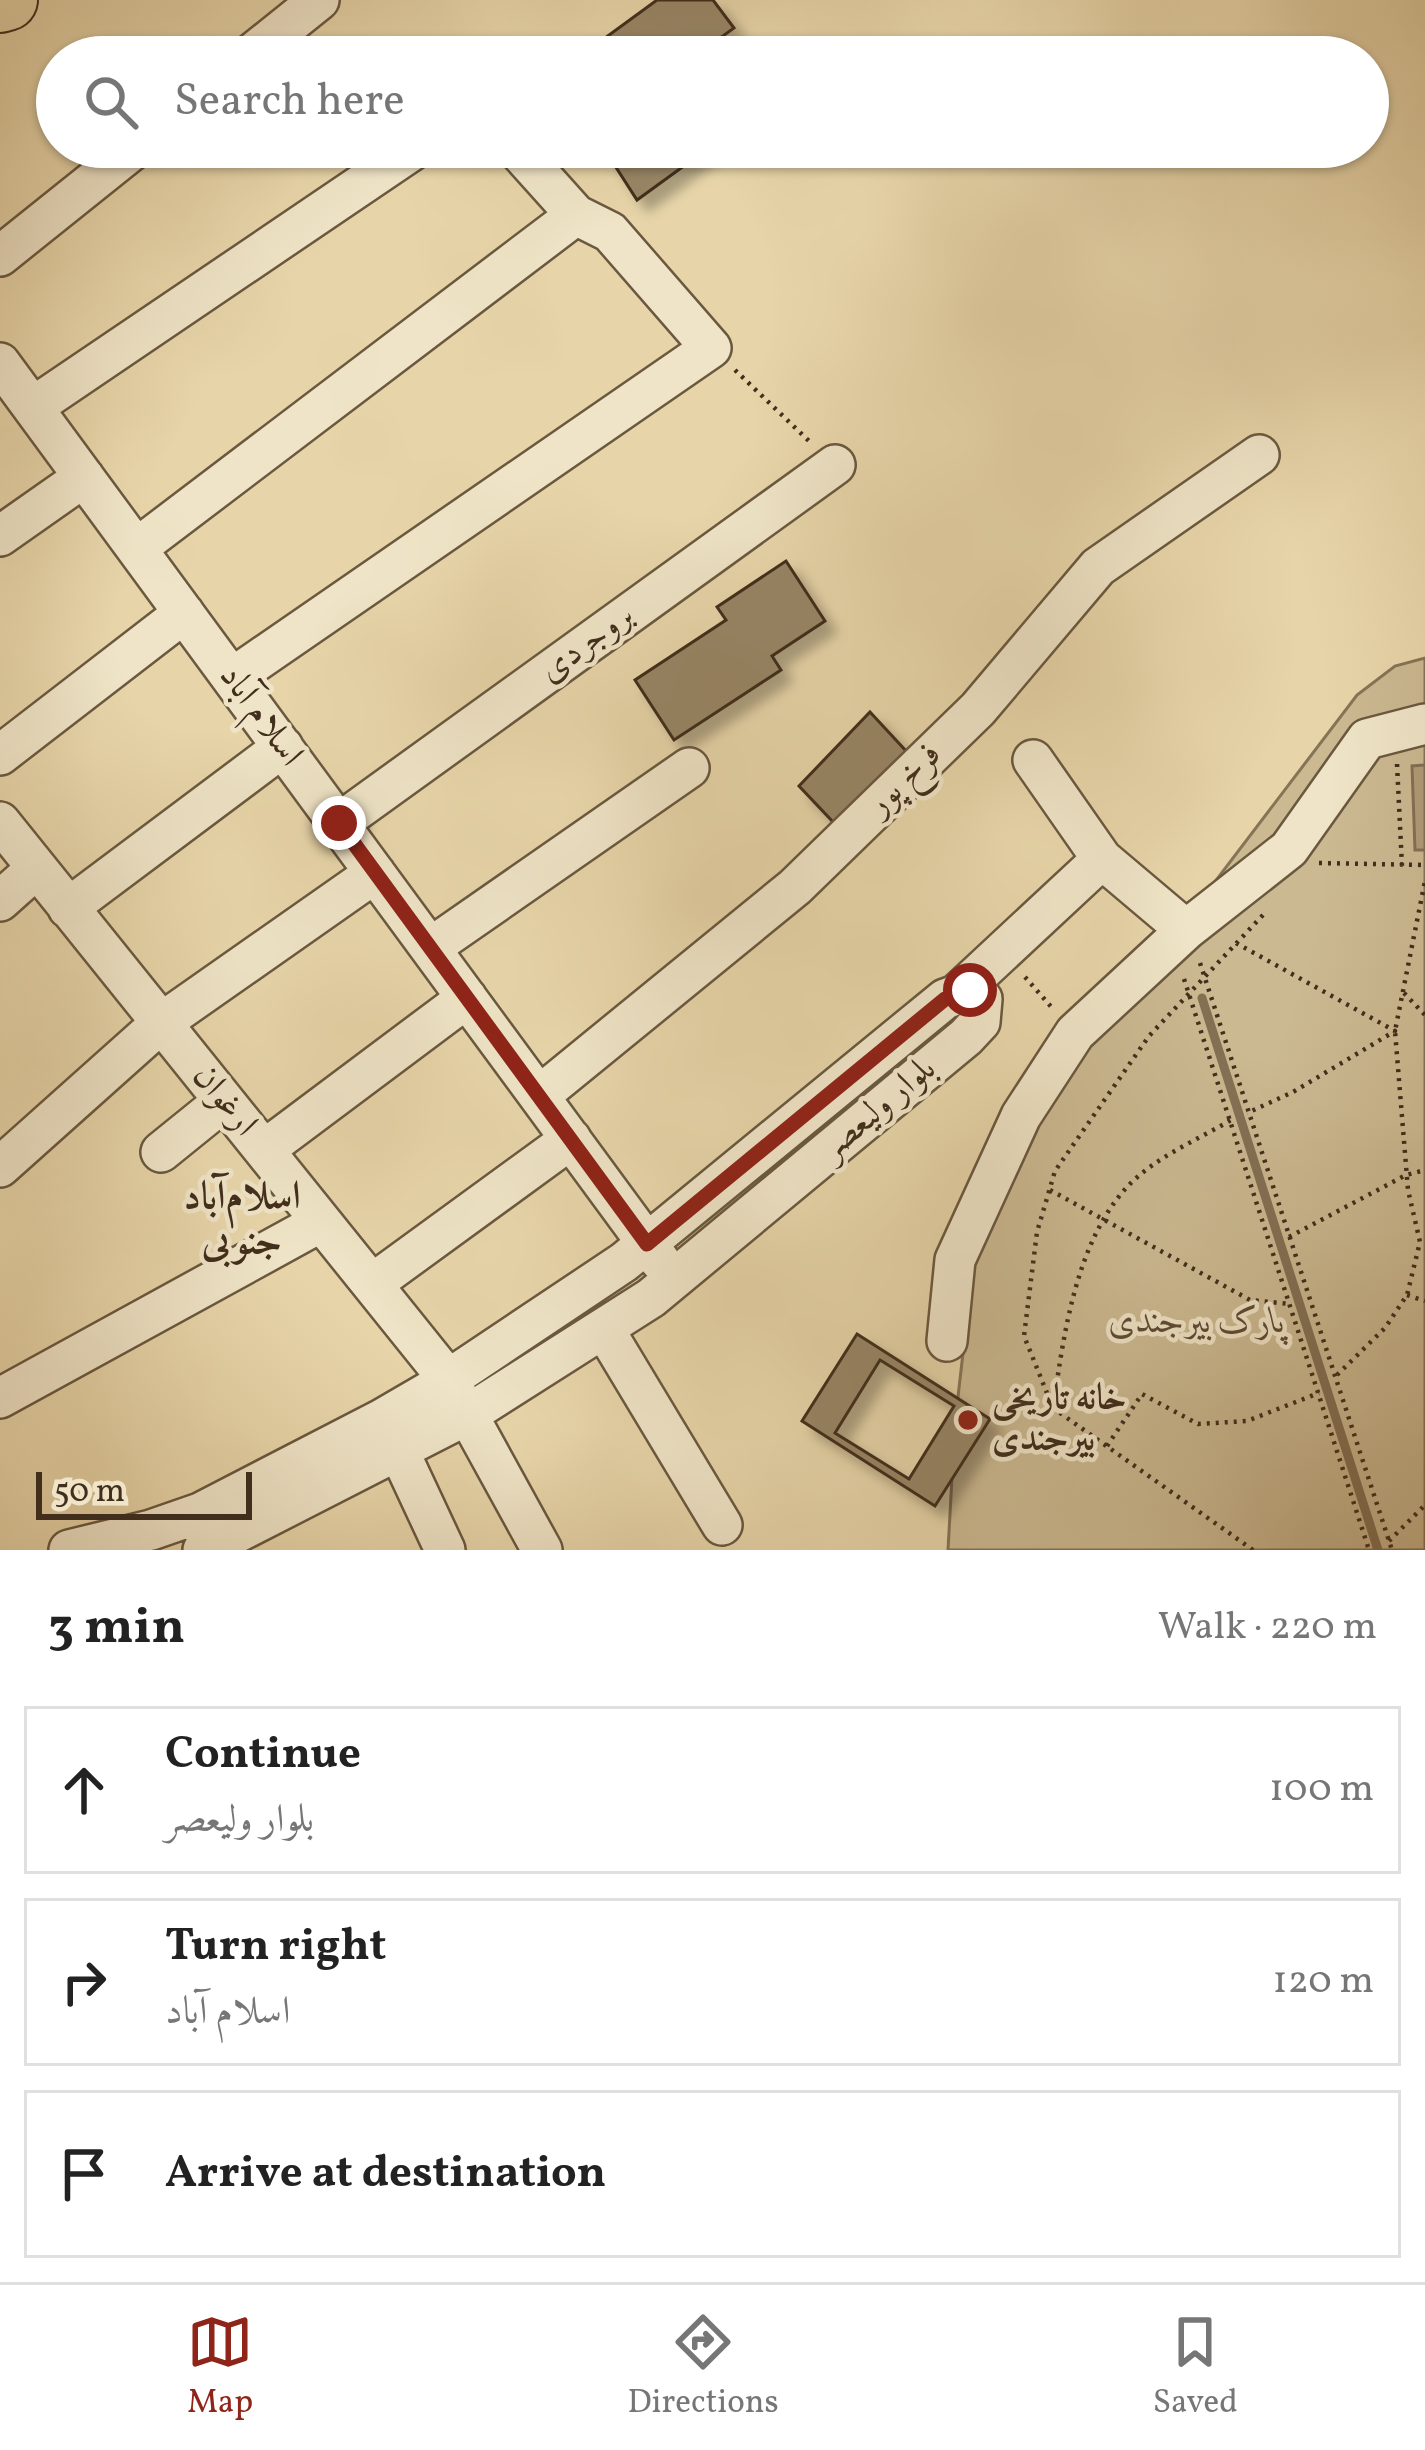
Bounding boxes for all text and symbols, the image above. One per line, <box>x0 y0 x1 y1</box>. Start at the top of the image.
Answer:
search box <box>36 36 1389 168</box>
icon: search <box>78 69 144 135</box>
text: Search here <box>174 71 405 134</box>
street label: بروجردی <box>529 592 645 696</box>
street label: اسلام آباد <box>203 654 314 779</box>
street label: فرخ پور <box>854 732 957 833</box>
route end <box>312 796 366 850</box>
route start <box>943 963 997 1017</box>
street label: بلوار ولیعصر <box>807 1046 948 1175</box>
street label: ارغوان <box>179 1054 269 1148</box>
district label: اسلام‌‌آباد جنوبی <box>183 1171 301 1270</box>
park label: پارک بیرجندی <box>1108 1298 1289 1348</box>
place label: خانه تاریخی بیرجندی <box>992 1374 1126 1465</box>
marker: خانه تاریخی بیرجندی <box>955 1407 981 1433</box>
scale bar <box>36 1466 252 1519</box>
text: 50 m <box>54 1470 125 1516</box>
text: 3 min <box>48 1593 185 1664</box>
text: Walk · 220 m <box>1158 1601 1377 1655</box>
text: Continue <box>165 1724 361 1787</box>
icon: ahead <box>51 1757 117 1823</box>
text: 100 m <box>1269 1763 1374 1817</box>
text: بلوار ولیعصر <box>165 1794 314 1848</box>
text: Turn right <box>165 1916 386 1979</box>
icon: right <box>51 1949 117 2015</box>
text: 120 m <box>1273 1955 1374 2009</box>
text: اسلام آباد <box>165 1986 290 2040</box>
icon: arrive <box>51 2141 117 2207</box>
text: Arrive at destination <box>165 2143 606 2206</box>
tab: Map <box>187 2309 253 2427</box>
tab: Directions <box>627 2309 779 2427</box>
tab: Saved <box>1153 2309 1238 2427</box>

